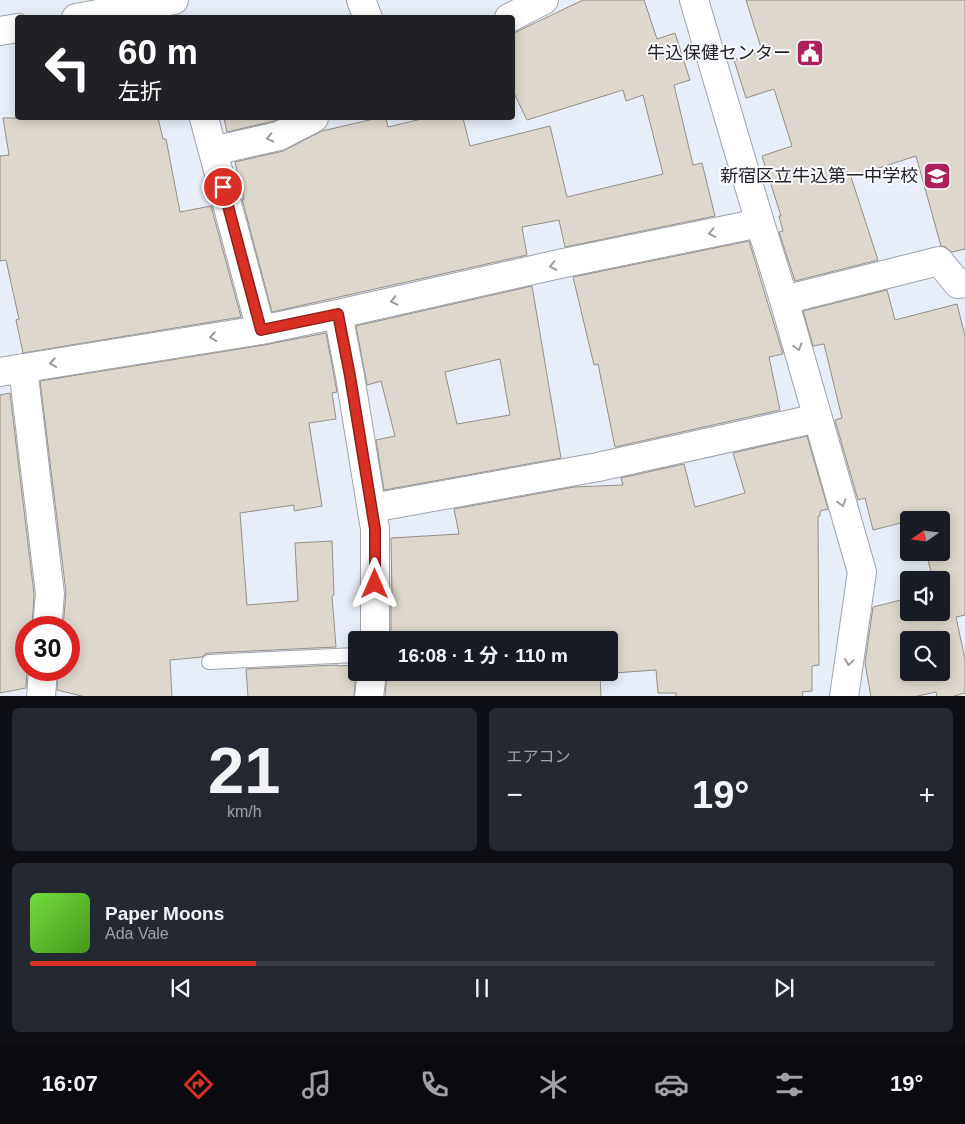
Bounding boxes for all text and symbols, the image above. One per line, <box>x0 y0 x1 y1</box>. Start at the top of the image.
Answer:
text: 60 m <box>118 32 198 71</box>
icon: left <box>35 35 100 100</box>
public building icon: 牛込保健センター <box>795 38 825 68</box>
place label: 牛込保健センター <box>647 43 791 63</box>
text: 左折 <box>118 79 162 104</box>
one-way arrow <box>265 132 274 143</box>
school or university icon: 新宿区立牛込第一中学校 <box>922 161 952 191</box>
pin <box>202 166 244 208</box>
place label: 新宿区立牛込第一中学校 <box>720 166 918 186</box>
icon: arrive <box>209 173 237 201</box>
one-way arrow <box>708 227 717 238</box>
one-way arrow <box>549 260 558 271</box>
one-way arrow <box>390 295 399 306</box>
one-way arrow <box>209 332 217 342</box>
one-way arrow <box>792 342 802 351</box>
one-way arrow <box>48 358 57 368</box>
one-way arrow <box>836 499 847 508</box>
north arrow <box>900 511 950 561</box>
map controls <box>900 511 950 681</box>
position arrow <box>348 557 400 609</box>
button: sound <box>900 571 950 621</box>
speed limit sign: 30 <box>15 616 80 681</box>
button: search <box>900 631 950 681</box>
text: 16:08 · 1 分 · 110 m <box>398 645 568 666</box>
one-way arrow <box>844 658 854 666</box>
text: 21 <box>208 734 280 807</box>
text: エアコン <box>507 748 571 765</box>
text: 19° <box>692 774 749 816</box>
text: − <box>507 779 523 810</box>
text: + <box>919 779 935 810</box>
text: km/h <box>227 803 262 820</box>
text: Paper Moons <box>105 903 224 924</box>
text: Ada Vale <box>105 925 169 942</box>
icon: previous <box>167 974 195 1002</box>
icon: pause <box>468 974 496 1002</box>
icon: next <box>770 974 798 1002</box>
icon: directions <box>181 1067 216 1102</box>
icon: music <box>299 1067 334 1102</box>
icon: phone <box>417 1067 452 1102</box>
icon: climate <box>536 1067 571 1102</box>
icon: car <box>654 1067 689 1102</box>
icon: filters <box>772 1067 807 1102</box>
text: 16:07 <box>42 1071 98 1096</box>
text: 19° <box>890 1071 923 1096</box>

